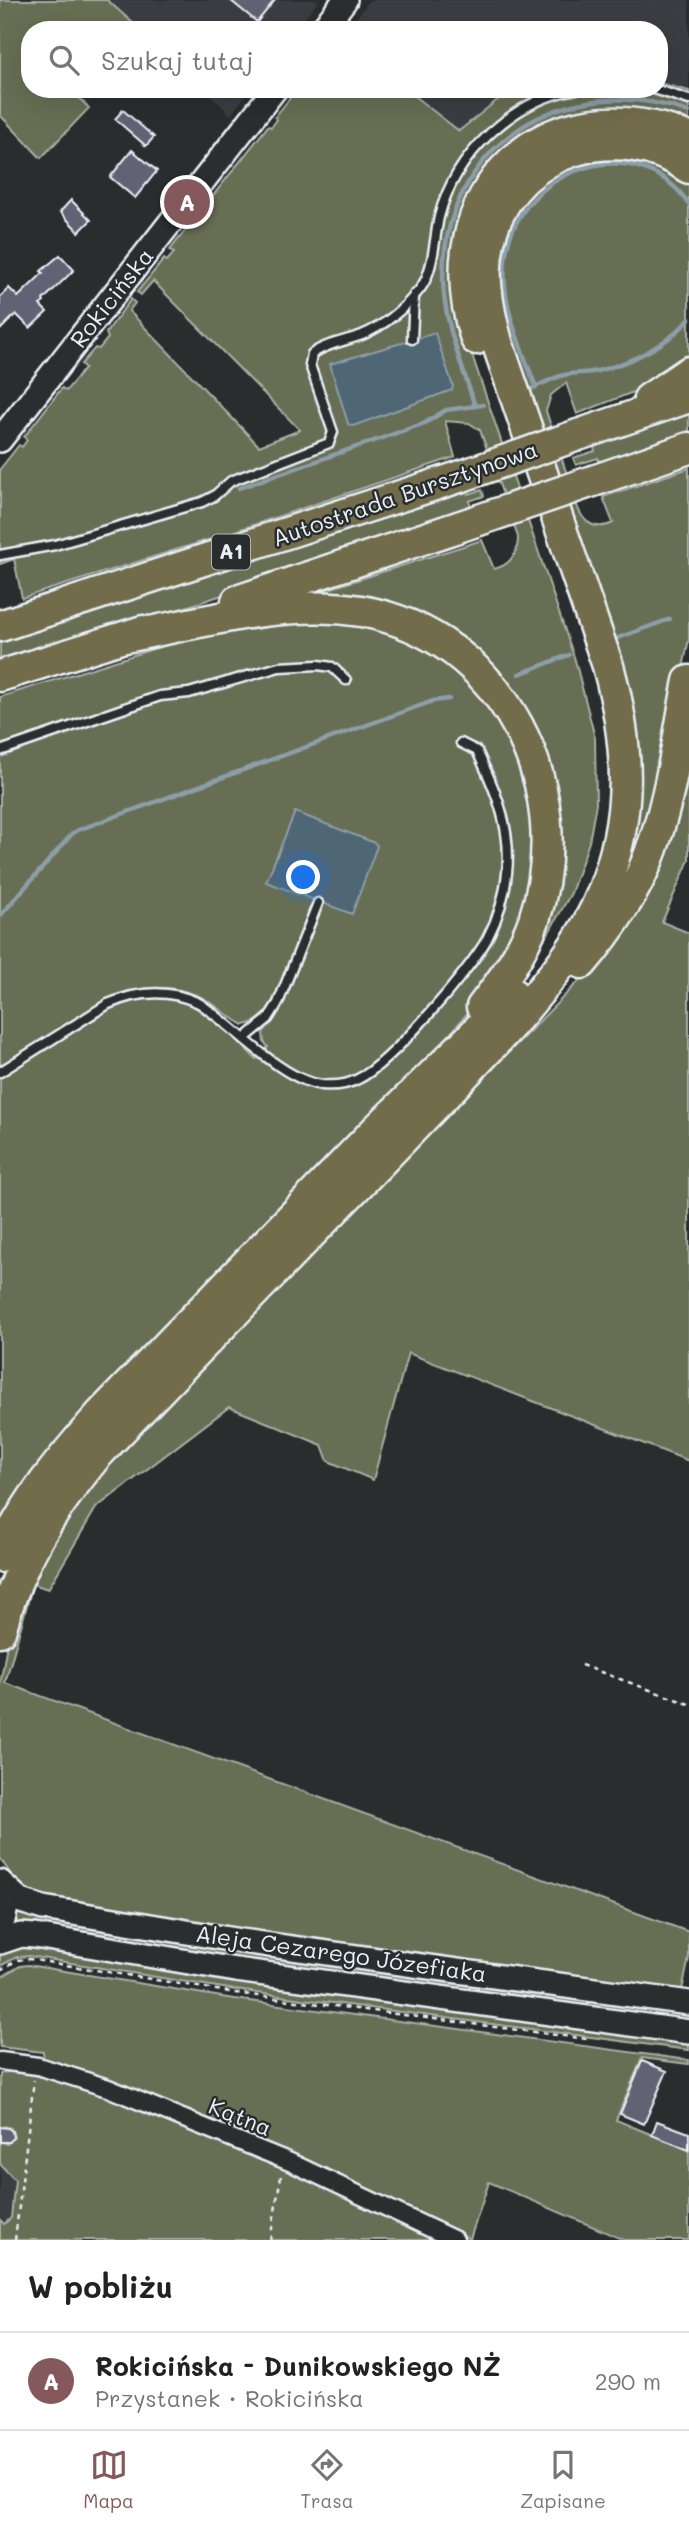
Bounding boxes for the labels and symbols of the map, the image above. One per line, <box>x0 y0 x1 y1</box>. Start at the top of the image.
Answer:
pin: A <box>164 176 210 228</box>
street label: Rokicińska <box>63 241 160 353</box>
street label: Autostrada Bursztynowa <box>268 433 541 553</box>
road number: A1 <box>212 534 250 570</box>
your location <box>286 860 320 894</box>
street label: Aleja Cezarego Józefiaka <box>194 1918 488 1988</box>
street label: Kątna <box>204 2090 276 2142</box>

